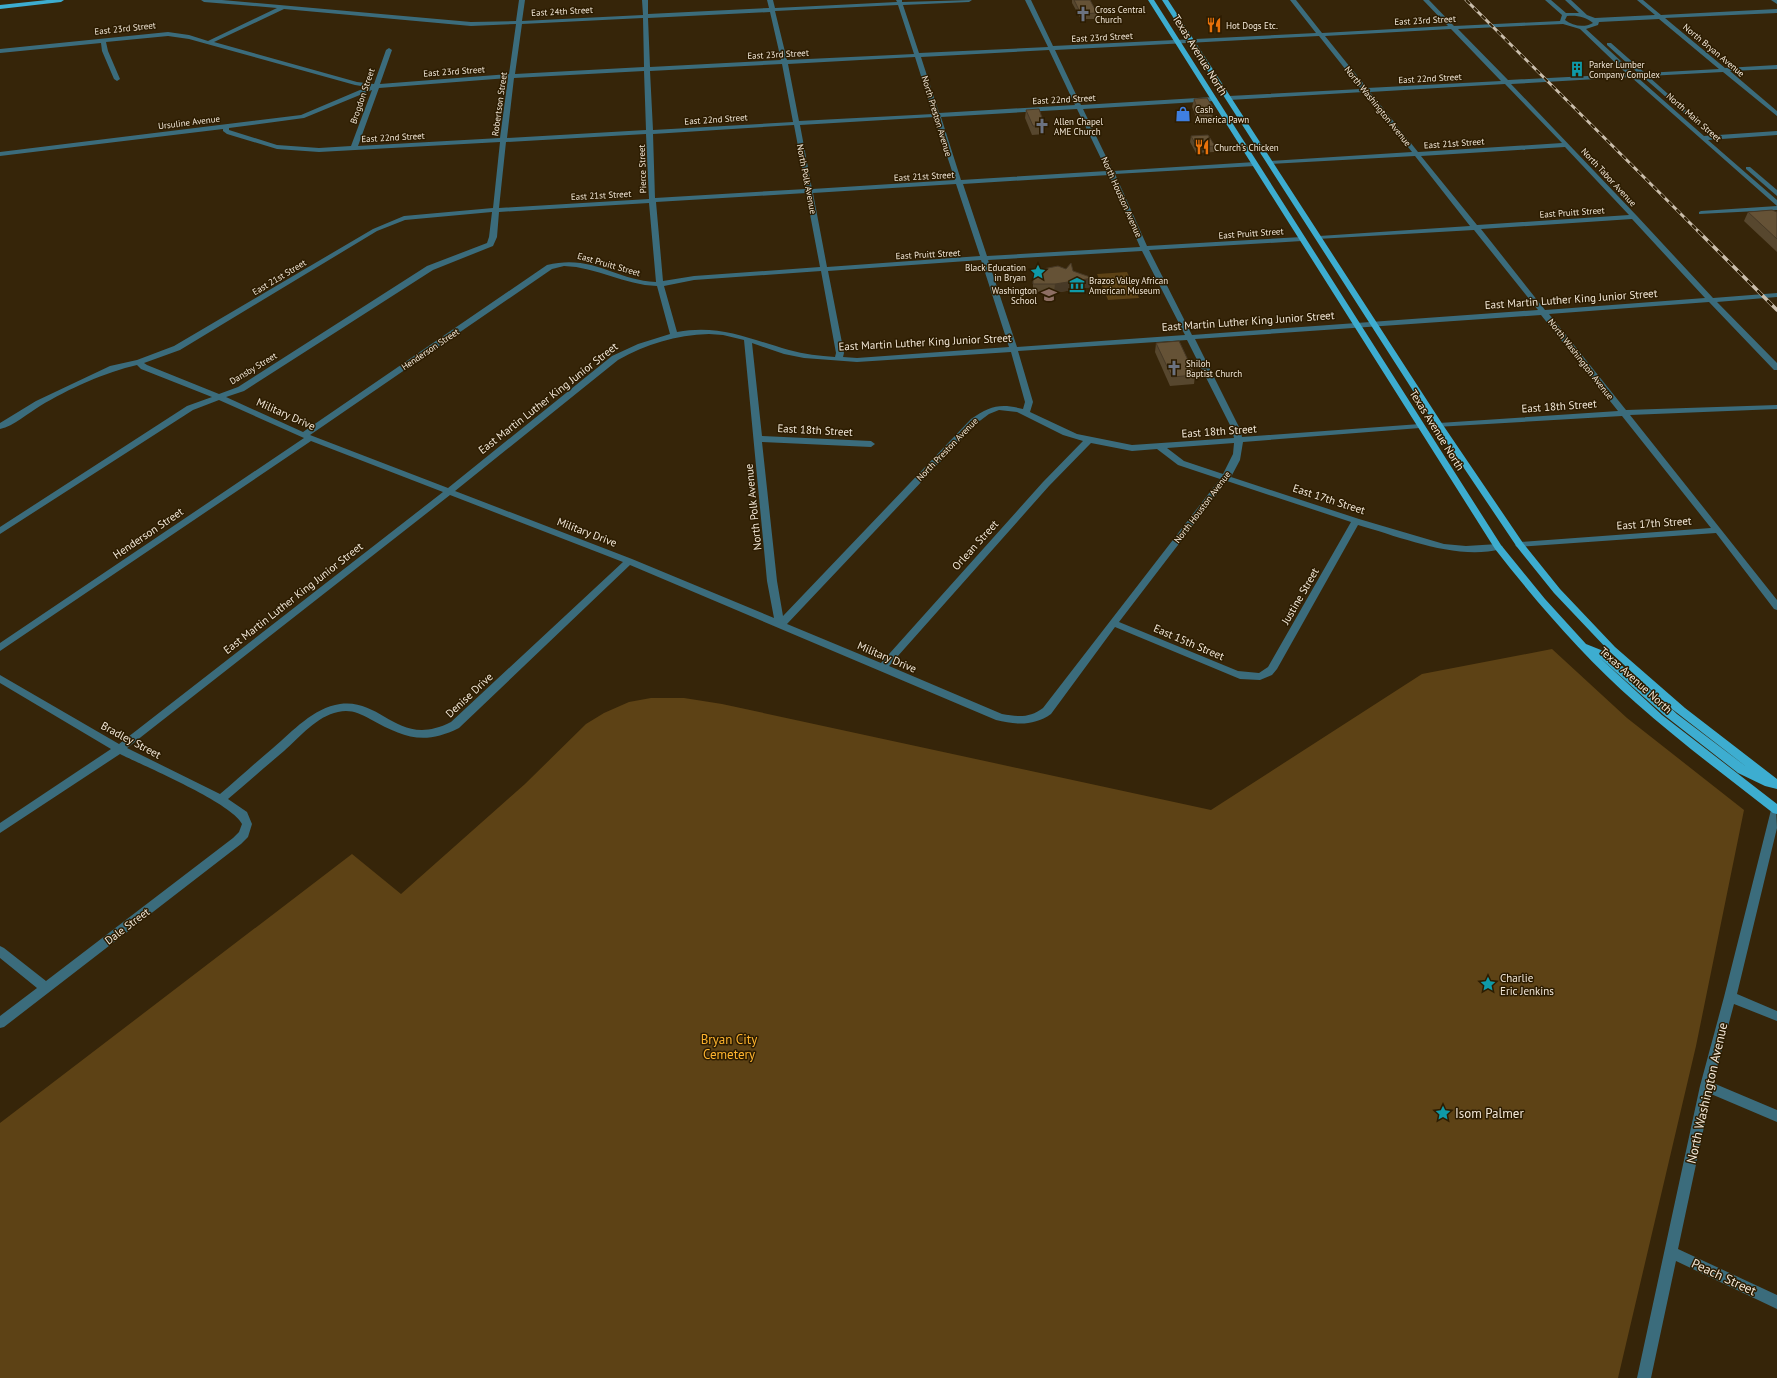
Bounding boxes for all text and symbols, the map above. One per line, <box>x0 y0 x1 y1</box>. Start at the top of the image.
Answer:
street label: East 24th Street <box>531 4 593 18</box>
place label: Cross Central Church <box>1095 4 1146 25</box>
church icon: Cross Central Church <box>1074 5 1092 23</box>
street label: Texas Avenue North <box>1169 12 1231 98</box>
street label: East 23rd Street <box>1394 13 1456 27</box>
restaurant icon: Hot Dogs Etc. <box>1205 16 1223 34</box>
street label: East 23rd Street <box>94 19 156 37</box>
place label: Hot Dogs Etc. <box>1226 20 1278 31</box>
street label: North Bryan Avenue <box>1681 21 1747 79</box>
street label: East 23rd Street <box>1071 30 1133 44</box>
street label: East 23rd Street <box>747 47 809 61</box>
place label: Parker Lumber Company Complex <box>1589 59 1660 80</box>
building icon: Parker Lumber Company Complex <box>1568 60 1586 78</box>
street label: East 23rd Street <box>423 63 485 79</box>
street label: North Washington Avenue <box>1342 64 1414 149</box>
street label: Brogdon Street <box>347 67 377 125</box>
street label: Robertson Street <box>489 71 509 137</box>
street label: East 22nd Street <box>1398 71 1462 85</box>
street label: North Preston Avenue <box>920 74 955 158</box>
street label: North Main Street <box>1664 90 1724 144</box>
street label: East 22nd Street <box>1032 92 1096 106</box>
place label: Cash America Pawn <box>1195 104 1249 125</box>
shop icon: Cash America Pawn <box>1174 105 1192 123</box>
street label: East 22nd Street <box>684 111 748 127</box>
street label: Ursuline Avenue <box>157 113 221 131</box>
place label: Allen Chapel AME Church <box>1054 116 1103 137</box>
church icon: Allen Chapel AME Church <box>1033 117 1051 135</box>
street label: East 22nd Street <box>361 130 425 144</box>
street label: East 21st Street <box>1423 135 1485 151</box>
restaurant icon: Church's Chicken <box>1193 138 1211 156</box>
place label: Church's Chicken <box>1214 142 1279 153</box>
street label: North Polk Avenue <box>795 143 819 215</box>
street label: Pierce Street <box>636 144 648 194</box>
street label: North Tabor Avenue <box>1579 146 1639 209</box>
street label: North Houston Avenue <box>1099 155 1145 239</box>
street label: East 21st Street <box>893 169 955 183</box>
street label: East 21st Street <box>570 188 632 202</box>
street label: East Pruitt Street <box>1539 204 1605 220</box>
street label: East Pruitt Street <box>1218 225 1284 241</box>
street label: East Pruitt Street <box>895 247 961 261</box>
street label: East Pruitt Street <box>576 250 642 278</box>
street label: East 21st Street <box>250 257 308 297</box>
place label: Black Education in Bryan <box>965 262 1026 283</box>
place icon: Black Education in Bryan <box>1029 263 1047 281</box>
place label: Brazos Valley African American Museum <box>1089 275 1168 296</box>
museum icon: Brazos Valley African American Museum <box>1068 276 1086 294</box>
place label: Washington School <box>992 285 1037 306</box>
school or university icon: Washington School <box>1040 286 1058 304</box>
street label: East Martin Luther King Junior Street <box>1484 286 1658 312</box>
street label: East Martin Luther King Junior Street <box>1161 308 1335 334</box>
street label: North Washington Avenue <box>1546 316 1616 402</box>
street label: Henderson Street <box>399 326 461 372</box>
street label: East Martin Luther King Junior Street <box>838 330 1012 354</box>
street label: East Martin Luther King Junior Street <box>475 339 621 457</box>
street label: Dansby Street <box>227 350 279 386</box>
place label: Shiloh Baptist Church <box>1186 358 1242 379</box>
church icon: Shiloh Baptist Church <box>1165 359 1183 377</box>
street label: Texas Avenue North <box>1406 387 1468 473</box>
street label: Military Drive <box>254 395 318 433</box>
street label: East 18th Street <box>1521 396 1597 416</box>
street label: North Preston Avenue <box>914 415 980 483</box>
street label: East 18th Street <box>777 421 853 439</box>
street label: East 18th Street <box>1181 421 1257 441</box>
street label: North Polk Avenue <box>741 463 764 551</box>
street label: North Houston Avenue <box>1171 469 1233 545</box>
street label: East 17th Street <box>1291 481 1367 517</box>
street label: Henderson Street <box>110 504 186 562</box>
street label: East 17th Street <box>1616 513 1692 533</box>
street label: Military Drive <box>555 514 619 550</box>
street label: Orlean Street <box>949 517 1001 573</box>
street label: East Martin Luther King Junior Street <box>220 539 366 657</box>
street label: Justine Street <box>1278 565 1322 628</box>
street label: East 15th Street <box>1152 621 1227 663</box>
street label: Military Drive <box>855 638 919 676</box>
street label: Texas Avenue North <box>1597 644 1675 716</box>
street label: Denise Drive <box>442 669 496 720</box>
street label: Bradley Street <box>99 718 164 762</box>
street label: Dale Street <box>102 904 152 947</box>
place label: Charlie Eric Jenkins <box>1500 971 1554 998</box>
place icon: Charlie Eric Jenkins <box>1479 975 1497 993</box>
street label: North Washington Avenue <box>1683 1021 1731 1165</box>
park label: Bryan City Cemetery <box>701 1031 757 1063</box>
place icon: Isom Palmer <box>1434 1104 1452 1122</box>
place label: Isom Palmer <box>1455 1105 1524 1122</box>
street label: Peach Street <box>1689 1255 1760 1300</box>

